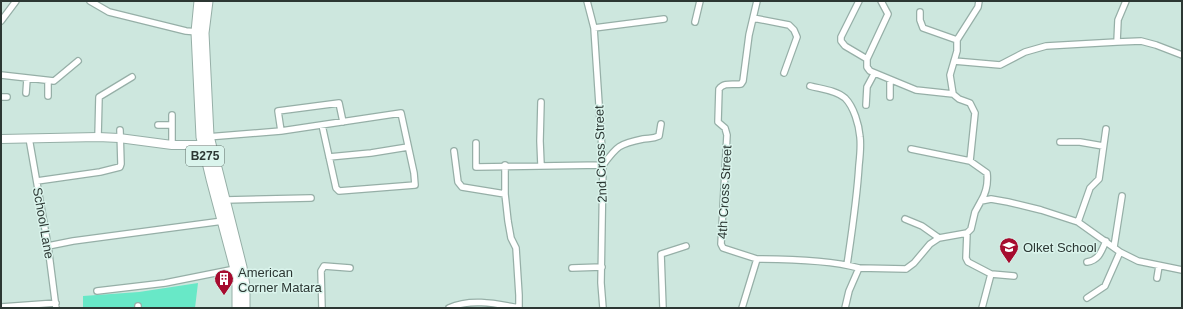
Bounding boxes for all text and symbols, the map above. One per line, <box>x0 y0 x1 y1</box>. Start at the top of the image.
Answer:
street label: 2nd Cross Street <box>591 105 610 203</box>
street label: 4th Cross Street <box>715 144 734 239</box>
road number: B275 <box>186 146 224 166</box>
street label: School Lane <box>30 186 57 260</box>
school or university icon: Olket School <box>998 236 1020 264</box>
place label: Olket School <box>1023 240 1097 255</box>
place label: American Corner Matara <box>238 265 323 295</box>
building icon: American Corner Matara <box>213 268 235 296</box>

